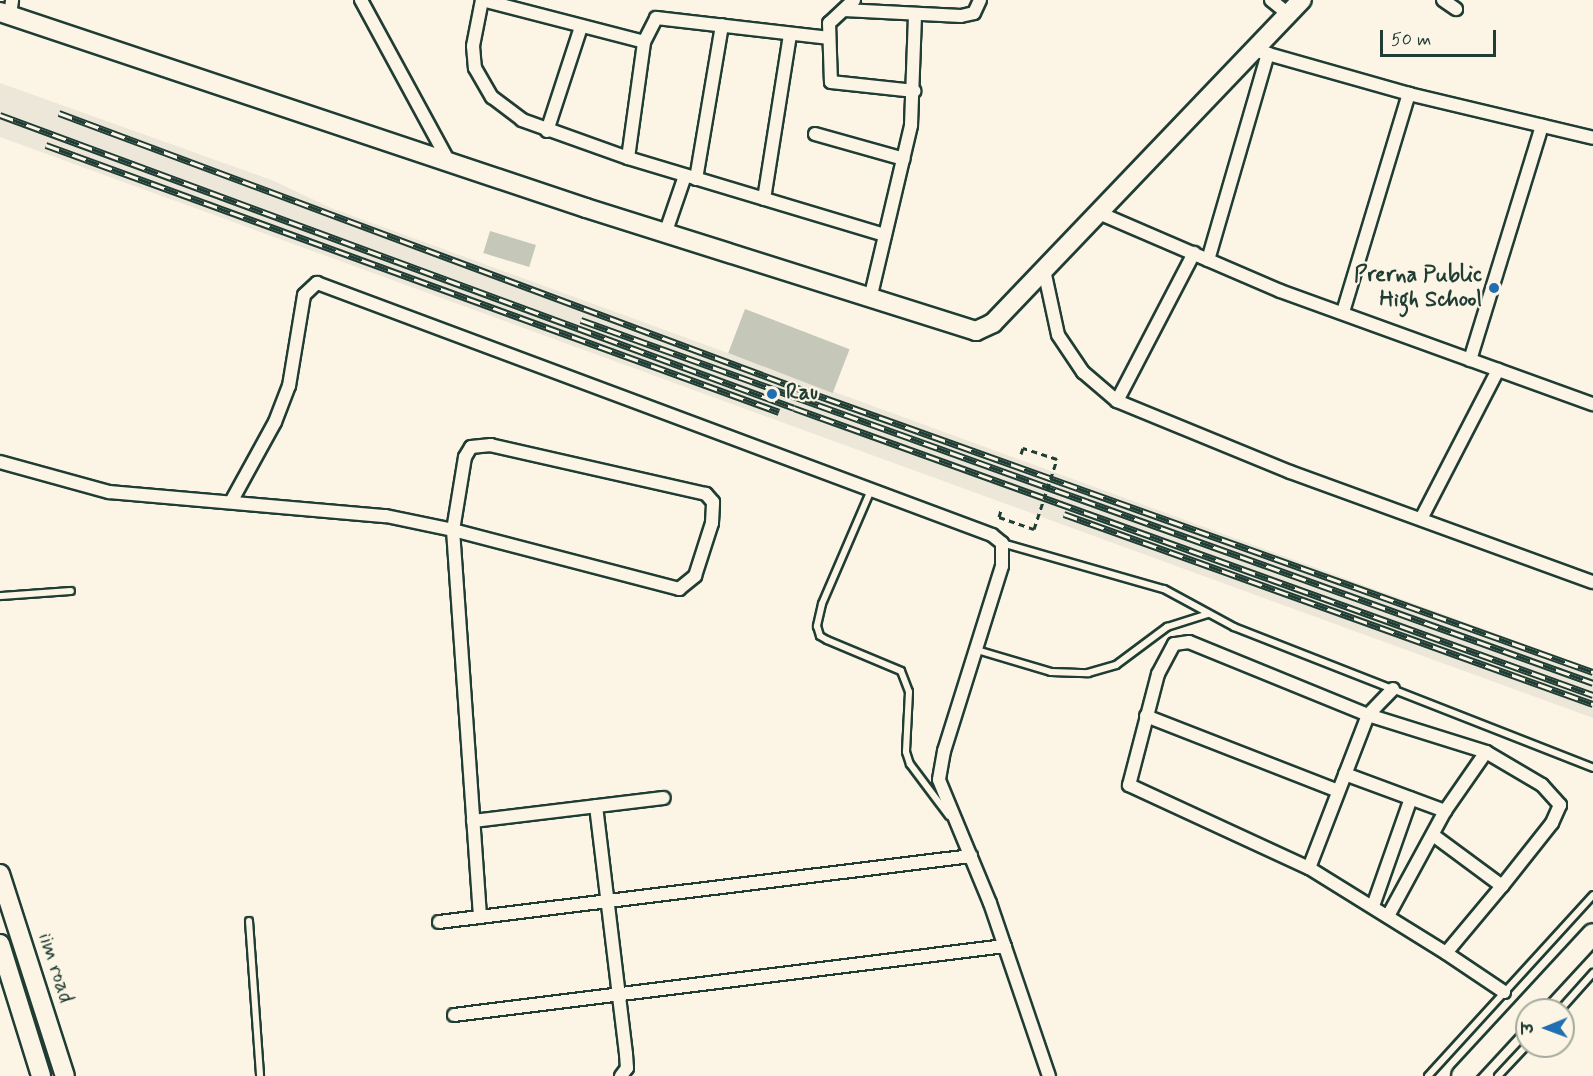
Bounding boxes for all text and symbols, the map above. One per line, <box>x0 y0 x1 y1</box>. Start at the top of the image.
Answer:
scale bar <box>1383 18 1498 56</box>
text: 50 m <box>1391 28 1431 52</box>
place label: Prerna Public High School <box>1355 262 1482 314</box>
marker: Prerna Public High School <box>1487 281 1501 295</box>
place label: Rau <box>786 381 818 407</box>
marker: Rau <box>763 385 781 403</box>
street label: iim road <box>31 929 79 1007</box>
north arrow <box>1515 998 1575 1058</box>
text: उ <box>1518 1023 1539 1034</box>

